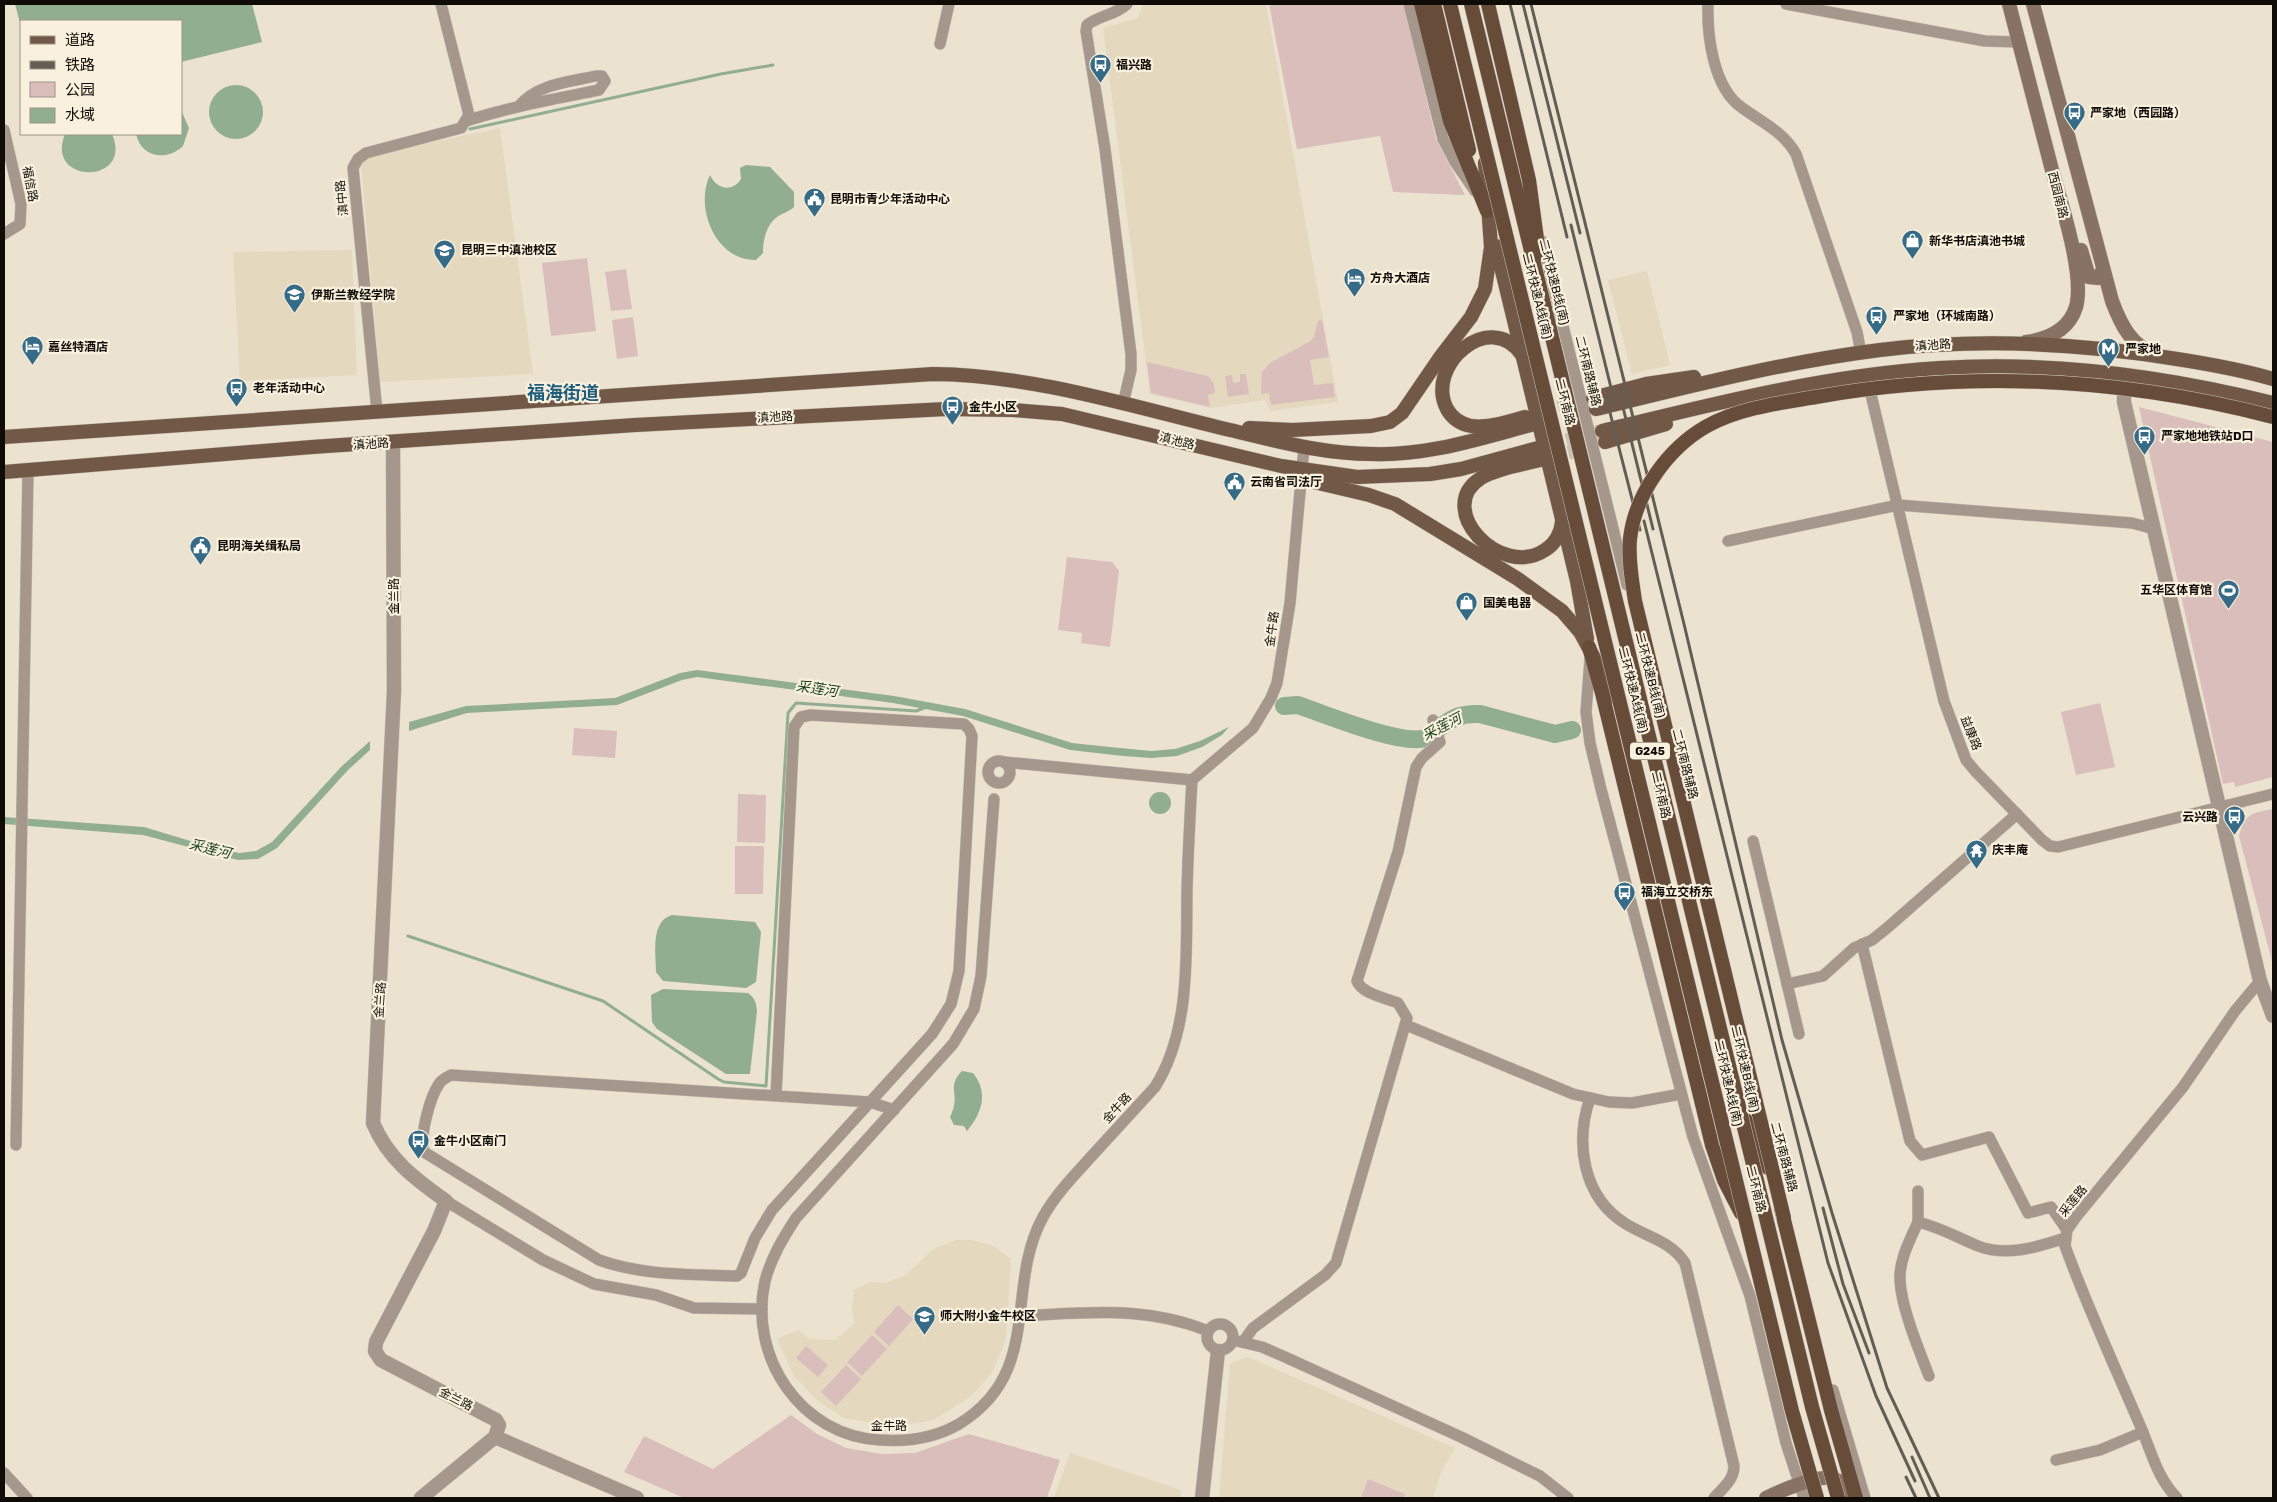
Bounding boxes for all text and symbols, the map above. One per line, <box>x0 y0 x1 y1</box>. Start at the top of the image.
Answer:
legend <box>20 20 182 135</box>
text: 道路 <box>65 31 95 49</box>
bus stop icon: 福兴路 <box>1088 53 1112 84</box>
text: 铁路 <box>65 56 95 74</box>
place label: 福兴路 <box>1116 58 1152 72</box>
text: 公园 <box>65 81 95 99</box>
bus stop icon: 严家地（西园路） <box>2062 101 2086 132</box>
text: 水域 <box>65 106 95 124</box>
place label: 严家地（西园路） <box>2090 106 2186 120</box>
street label: 福信路 <box>20 165 40 203</box>
street label: 西园南路 <box>2045 170 2071 220</box>
street label: 滇中路 <box>333 179 351 217</box>
public building icon: 昆明市青少年活动中心 <box>802 187 826 218</box>
place label: 昆明市青少年活动中心 <box>830 192 950 206</box>
shop icon: 新华书店滇池书城 <box>1901 229 1925 260</box>
place label: 新华书店滇池书城 <box>1929 234 2025 248</box>
school or university icon: 昆明三中滇池校区 <box>433 238 457 269</box>
street label: 二环快速B线(南) <box>1537 238 1571 326</box>
place label: 昆明三中滇池校区 <box>461 243 557 257</box>
street label: 二环快速A线(南) <box>1520 252 1554 340</box>
hotel icon: 方舟大酒店 <box>1342 266 1366 297</box>
place label: 方舟大酒店 <box>1370 271 1430 285</box>
school or university icon: 伊斯兰教经学院 <box>283 283 307 314</box>
place label: 伊斯兰教经学院 <box>311 288 395 302</box>
bus stop icon: 严家地（环城南路） <box>1865 304 1889 335</box>
place label: 严家地（环城南路） <box>1893 309 2001 323</box>
street label: 二环南路辅路 <box>1572 334 1604 408</box>
hotel icon: 嘉丝特酒店 <box>20 335 44 366</box>
street label: 滇池路 <box>1915 337 1951 353</box>
metro station icon: 严家地 <box>2097 337 2121 368</box>
place label: 嘉丝特酒店 <box>48 340 108 354</box>
place label: 严家地 <box>2125 342 2161 356</box>
bus stop icon: 老年活动中心 <box>225 376 249 407</box>
street label: 二环南路 <box>1552 377 1578 427</box>
place label: 老年活动中心 <box>253 381 325 395</box>
district label: 福海街道 <box>527 382 599 404</box>
bus stop icon: 金牛小区 <box>941 395 965 426</box>
place label: 金牛小区 <box>969 400 1017 414</box>
street label: 滇池路 <box>757 409 793 425</box>
bus stop icon: 严家地地铁站D口 <box>2133 424 2157 455</box>
place label: 严家地地铁站D口 <box>2161 429 2254 443</box>
street label: 滇池路 <box>1158 430 1196 452</box>
street label: 滇池路 <box>353 436 389 452</box>
public building icon: 云南省司法厅 <box>1222 470 1246 501</box>
place label: 云南省司法厅 <box>1250 475 1322 489</box>
public building icon: 昆明海关缉私局 <box>189 534 213 565</box>
place label: 昆明海关缉私局 <box>217 539 301 553</box>
street label: 金兰路 <box>387 578 401 614</box>
sports icon: 五华区体育馆 <box>2216 578 2240 609</box>
place label: 五华区体育馆 <box>2140 583 2212 597</box>
shop icon: 国美电器 <box>1455 591 1479 622</box>
place label: 国美电器 <box>1483 596 1532 610</box>
street label: 金牛路 <box>1263 610 1281 648</box>
street label: 二环快速B线(南) <box>1633 631 1667 719</box>
street label: 二环快速A线(南) <box>1616 646 1650 734</box>
water label: 采莲河 <box>795 678 842 701</box>
water label: 采莲河 <box>1419 708 1467 744</box>
street label: 益康路 <box>1958 714 1984 752</box>
street label: 二环南路辅路 <box>1669 727 1701 801</box>
road number: G245 <box>1630 742 1670 759</box>
street label: 二环南路 <box>1649 770 1673 820</box>
bus stop icon: 云兴路 <box>2222 805 2246 836</box>
place label: 云兴路 <box>2182 810 2218 824</box>
water label: 采莲河 <box>188 836 235 863</box>
temple icon: 庆丰庵 <box>1964 838 1988 869</box>
place label: 庆丰庵 <box>1992 843 2028 857</box>
bus stop icon: 福海立交桥东 <box>1613 880 1637 911</box>
place label: 福海立交桥东 <box>1641 885 1713 899</box>
street label: 金兰路 <box>372 982 388 1018</box>
street label: 二环快速B线(南) <box>1728 1024 1762 1114</box>
street label: 二环快速A线(南) <box>1711 1038 1745 1128</box>
street label: 金牛路 <box>1100 1090 1134 1126</box>
street label: 二环南路辅路 <box>1768 1120 1800 1194</box>
bus stop icon: 金牛小区南门 <box>406 1129 430 1160</box>
place label: 金牛小区南门 <box>434 1134 506 1148</box>
street label: 二环南路 <box>1743 1164 1769 1214</box>
street label: 采莲路 <box>2056 1183 2090 1219</box>
school or university icon: 师大附小金牛校区 <box>912 1304 936 1335</box>
place label: 师大附小金牛校区 <box>940 1309 1036 1323</box>
street label: 金兰路 <box>437 1385 475 1413</box>
street label: 金牛路 <box>871 1419 907 1433</box>

